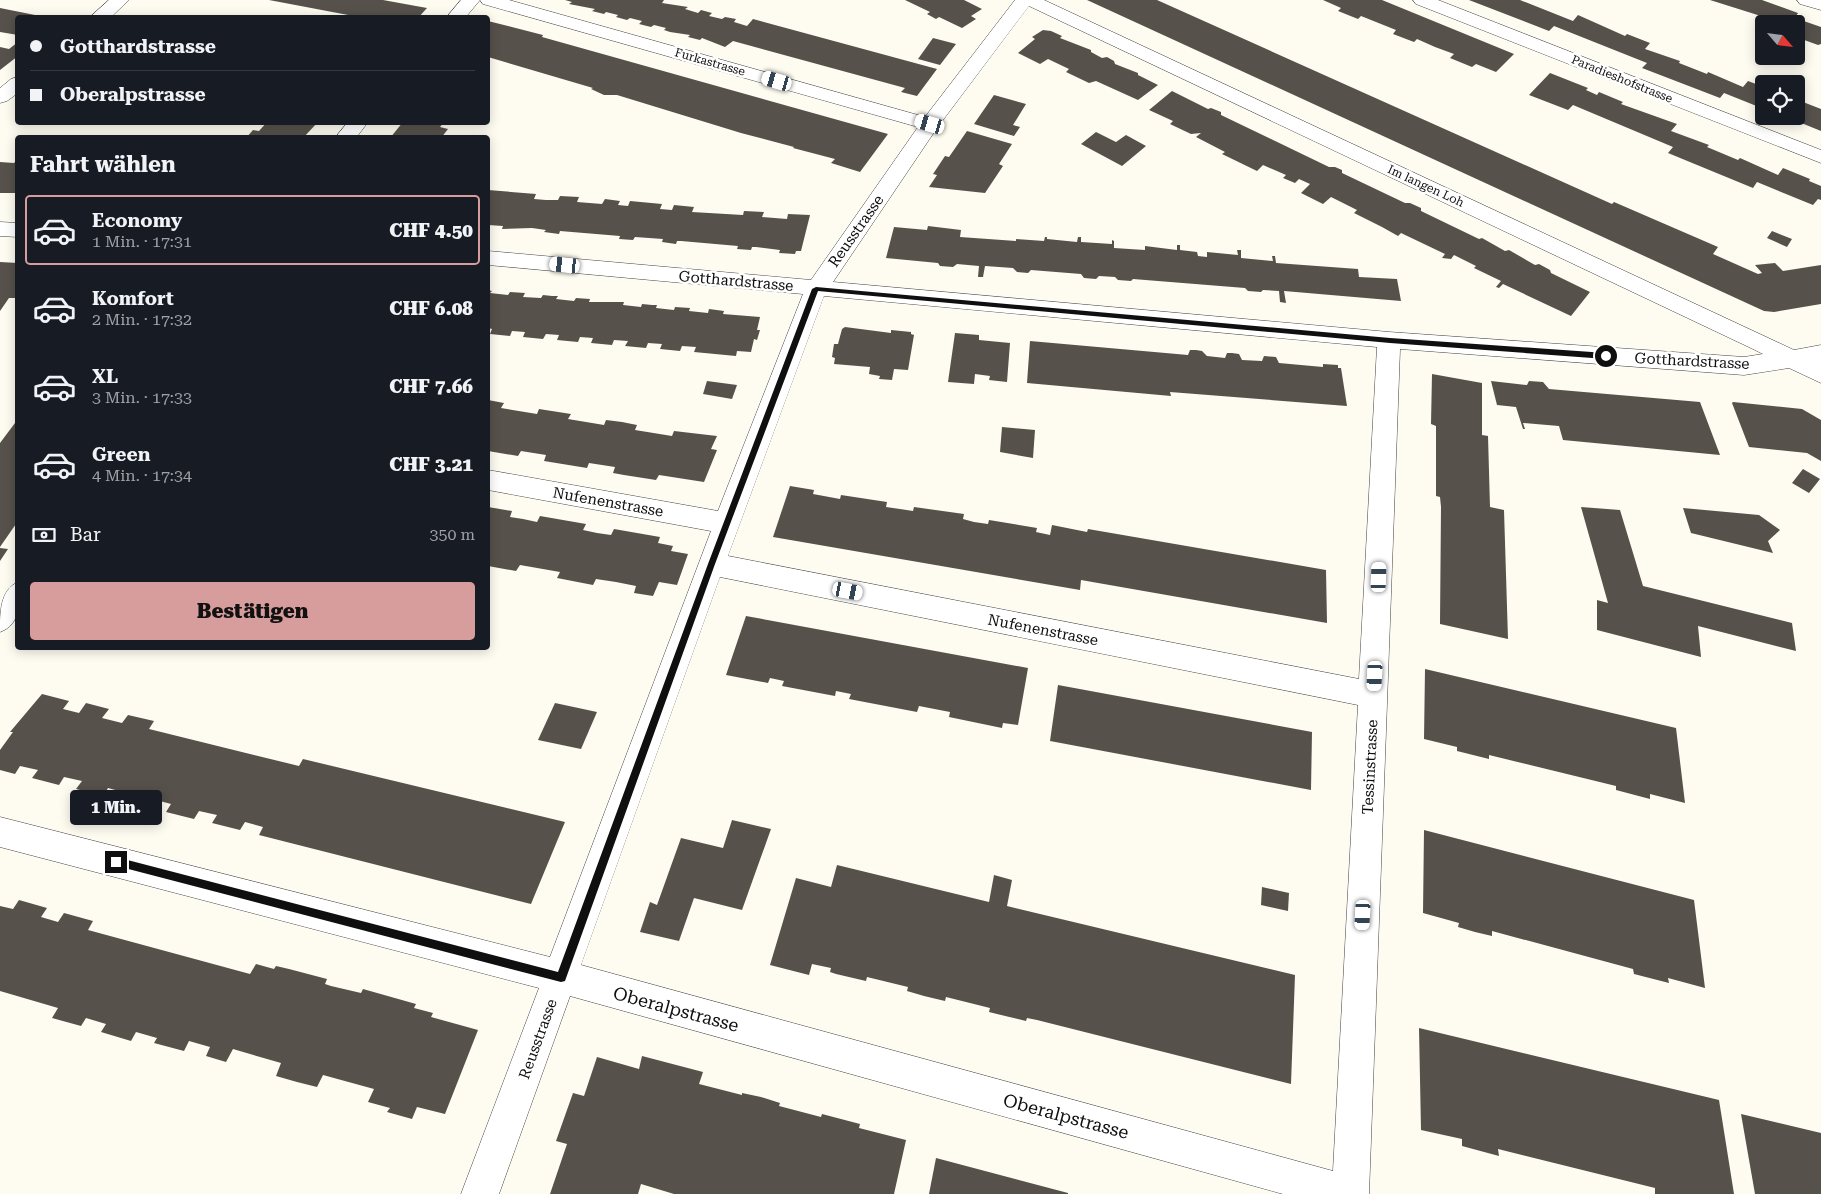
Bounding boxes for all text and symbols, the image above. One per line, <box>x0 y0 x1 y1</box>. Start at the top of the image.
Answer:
north arrow <box>1755 15 1805 65</box>
map controls <box>1755 15 1805 125</box>
text: Gotthardstrasse <box>60 35 216 58</box>
street label: Furkastrasse <box>673 45 747 79</box>
street label: Paradieshofstrasse <box>1569 52 1675 106</box>
car <box>760 70 793 92</box>
button: locate <box>1755 75 1805 125</box>
text: Oberalpstrasse <box>60 83 206 106</box>
car <box>913 113 946 135</box>
text: Fahrt wählen <box>30 152 176 177</box>
street label: Im langen Loh <box>1385 162 1467 210</box>
street label: Reusstrasse <box>825 191 887 271</box>
icon: car <box>32 208 77 253</box>
text: Economy <box>92 209 182 232</box>
text: CHF 4.50 <box>389 219 473 242</box>
text: 1 Min. · 17:31 <box>92 232 192 251</box>
car <box>549 256 580 274</box>
street label: Gotthardstrasse <box>678 267 794 295</box>
icon: car <box>32 286 77 331</box>
text: Komfort <box>92 287 174 310</box>
text: CHF 6.08 <box>389 297 473 320</box>
text: 2 Min. · 17:32 <box>92 310 192 329</box>
route start <box>1595 345 1617 367</box>
street label: Gotthardstrasse <box>1634 349 1750 373</box>
icon: car <box>32 364 77 409</box>
text: XL <box>92 365 118 388</box>
text: CHF 7.66 <box>389 375 473 398</box>
text: 3 Min. · 17:33 <box>92 388 192 407</box>
icon: car <box>32 442 77 487</box>
text: Green <box>92 443 150 466</box>
text: CHF 3.21 <box>389 453 473 476</box>
text: 4 Min. · 17:34 <box>92 466 192 485</box>
street label: Nufenenstrasse <box>551 483 665 521</box>
icon: cash <box>30 521 58 549</box>
text: Bar <box>70 523 101 546</box>
text: 350 m <box>429 525 475 544</box>
car <box>1370 562 1387 592</box>
car <box>831 581 864 601</box>
button: Bestätigen <box>30 582 475 640</box>
street label: Nufenenstrasse <box>986 610 1100 650</box>
car <box>1366 661 1383 691</box>
street label: Tessinstrasse <box>1359 719 1381 815</box>
callout: 1 Min. <box>70 790 162 824</box>
text: 1 Min. <box>91 798 141 817</box>
route end <box>105 851 127 873</box>
car <box>1354 900 1371 930</box>
street label: Oberalpstrasse <box>611 982 741 1036</box>
street label: Reusstrasse <box>515 996 561 1082</box>
street label: Oberalpstrasse <box>1001 1089 1131 1143</box>

